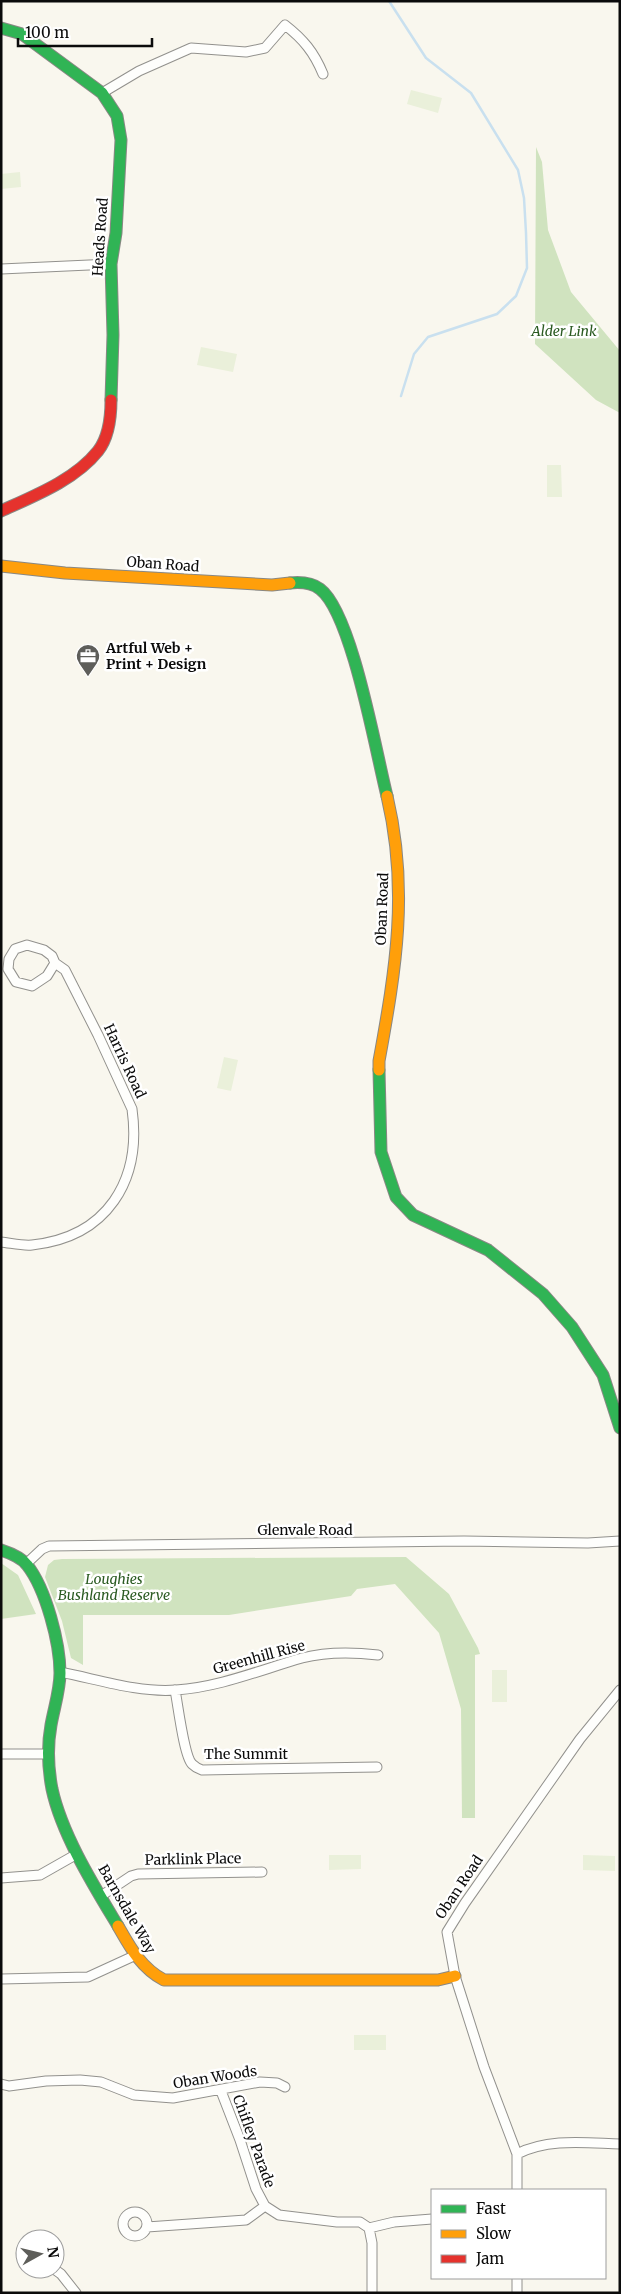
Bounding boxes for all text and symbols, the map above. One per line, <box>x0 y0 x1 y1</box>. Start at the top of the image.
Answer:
scale bar <box>18 15 151 47</box>
text: 100 m <box>25 23 69 42</box>
street label: Heads Road <box>88 197 112 277</box>
park label: Alder Link <box>530 322 597 340</box>
street label: Oban Road <box>126 552 200 576</box>
place label: Artful Web + Print + Design <box>105 639 207 673</box>
office icon: Artful Web + Print + Design <box>75 643 101 677</box>
street label: Oban Road <box>372 872 392 946</box>
street label: Harris Road <box>100 1021 150 1102</box>
street label: Glenvale Road <box>257 1521 353 1539</box>
park label: Loughies Bushland Reserve <box>58 1570 170 1604</box>
street label: Greenhill Rise <box>211 1636 307 1678</box>
street label: The Summit <box>204 1745 289 1763</box>
street label: Parklink Place <box>145 1849 241 1869</box>
street label: Oban Road <box>431 1851 487 1922</box>
street label: Barnsdale Way <box>94 1861 160 1957</box>
street label: Oban Woods <box>172 2061 258 2092</box>
street label: Chifley Parade <box>229 2092 279 2190</box>
legend <box>431 2189 606 2279</box>
text: Fast <box>476 2199 506 2218</box>
text: Slow <box>476 2224 511 2243</box>
north arrow <box>15 2229 65 2279</box>
text: N <box>43 2245 63 2259</box>
text: Jam <box>475 2249 504 2268</box>

